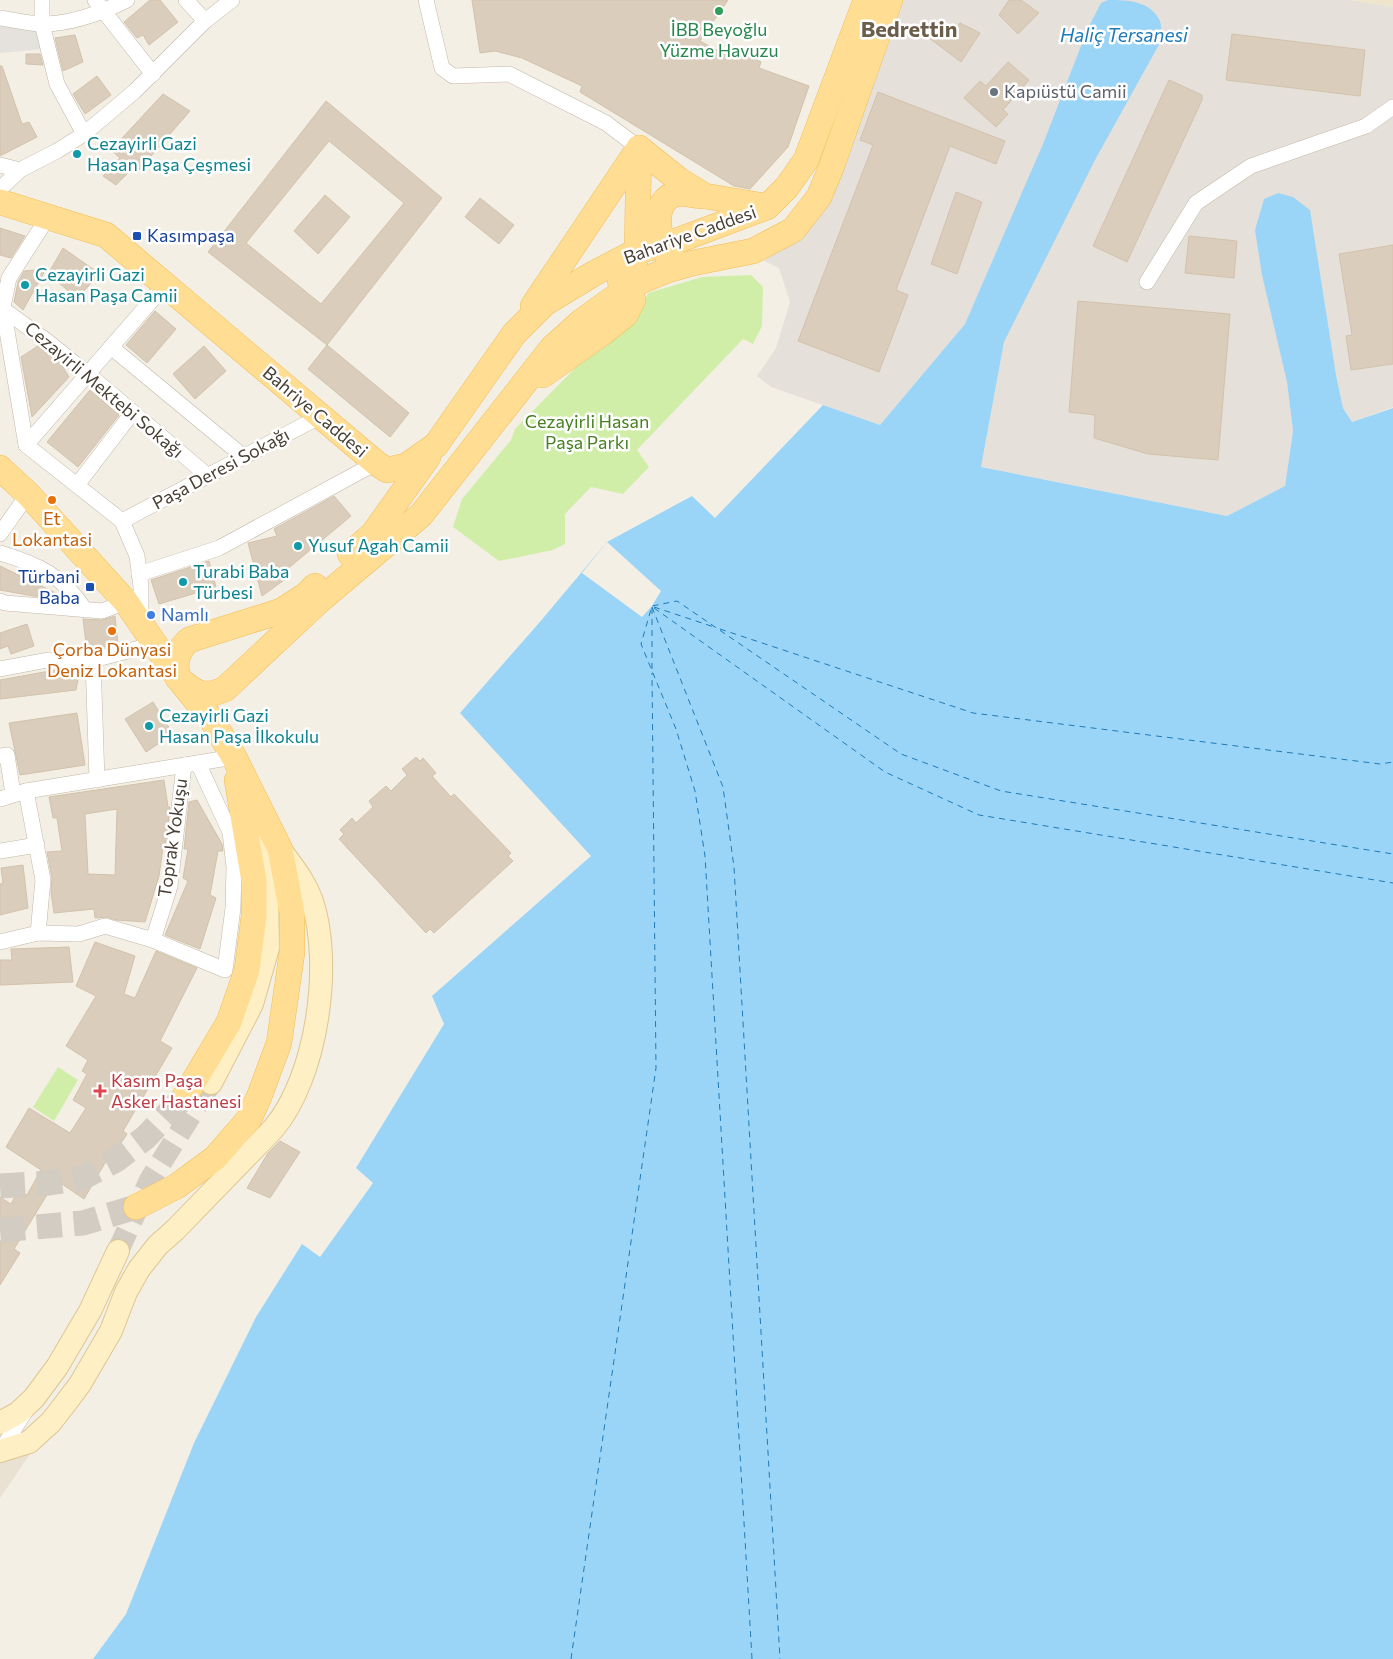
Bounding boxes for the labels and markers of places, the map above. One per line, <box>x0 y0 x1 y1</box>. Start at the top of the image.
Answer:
marker: İBB Beyoğlu Yüzme Havuzu <box>713 5 725 17</box>
place label: İBB Beyoğlu Yüzme Havuzu <box>659 18 779 61</box>
place label: Kapıüstü Camii <box>1004 80 1127 102</box>
marker: Kapıüstü Camii <box>988 86 1000 98</box>
place label: Cezayirli Gazi Hasan Paşa Çeşmesi <box>87 132 251 175</box>
marker: Cezayirli Gazi Hasan Paşa Çeşmesi <box>71 148 83 160</box>
place label: Kasımpaşa <box>147 224 235 246</box>
marker: Kasımpaşa <box>131 230 143 242</box>
place label: Cezayirli Gazi Hasan Paşa Camii <box>35 263 178 306</box>
marker: Cezayirli Gazi Hasan Paşa Camii <box>19 279 31 291</box>
marker: Et Lokantasi <box>46 494 58 506</box>
place label: Et Lokantasi <box>12 507 92 550</box>
place label: Yusuf Agah Camii <box>308 534 449 556</box>
marker: Yusuf Agah Camii <box>292 540 304 552</box>
place label: Turabi Baba Türbesi <box>193 560 289 603</box>
place label: Türbani Baba <box>18 565 80 608</box>
marker: Turabi Baba Türbesi <box>177 576 189 588</box>
marker: Türbani Baba <box>84 581 96 593</box>
place label: Namlı <box>161 603 209 625</box>
marker: Namlı <box>145 609 157 621</box>
marker: Çorba Dünyasi Deniz Lokantasi <box>106 625 118 637</box>
place label: Çorba Dünyasi Deniz Lokantasi <box>47 638 177 681</box>
place label: Cezayirli Gazi Hasan Paşa İlkokulu <box>159 704 319 747</box>
marker: Cezayirli Gazi Hasan Paşa İlkokulu <box>143 720 155 732</box>
place label: Kasım Paşa Asker Hastanesi <box>111 1069 242 1112</box>
marker: Kasım Paşa Asker Hastanesi <box>93 1084 107 1098</box>

